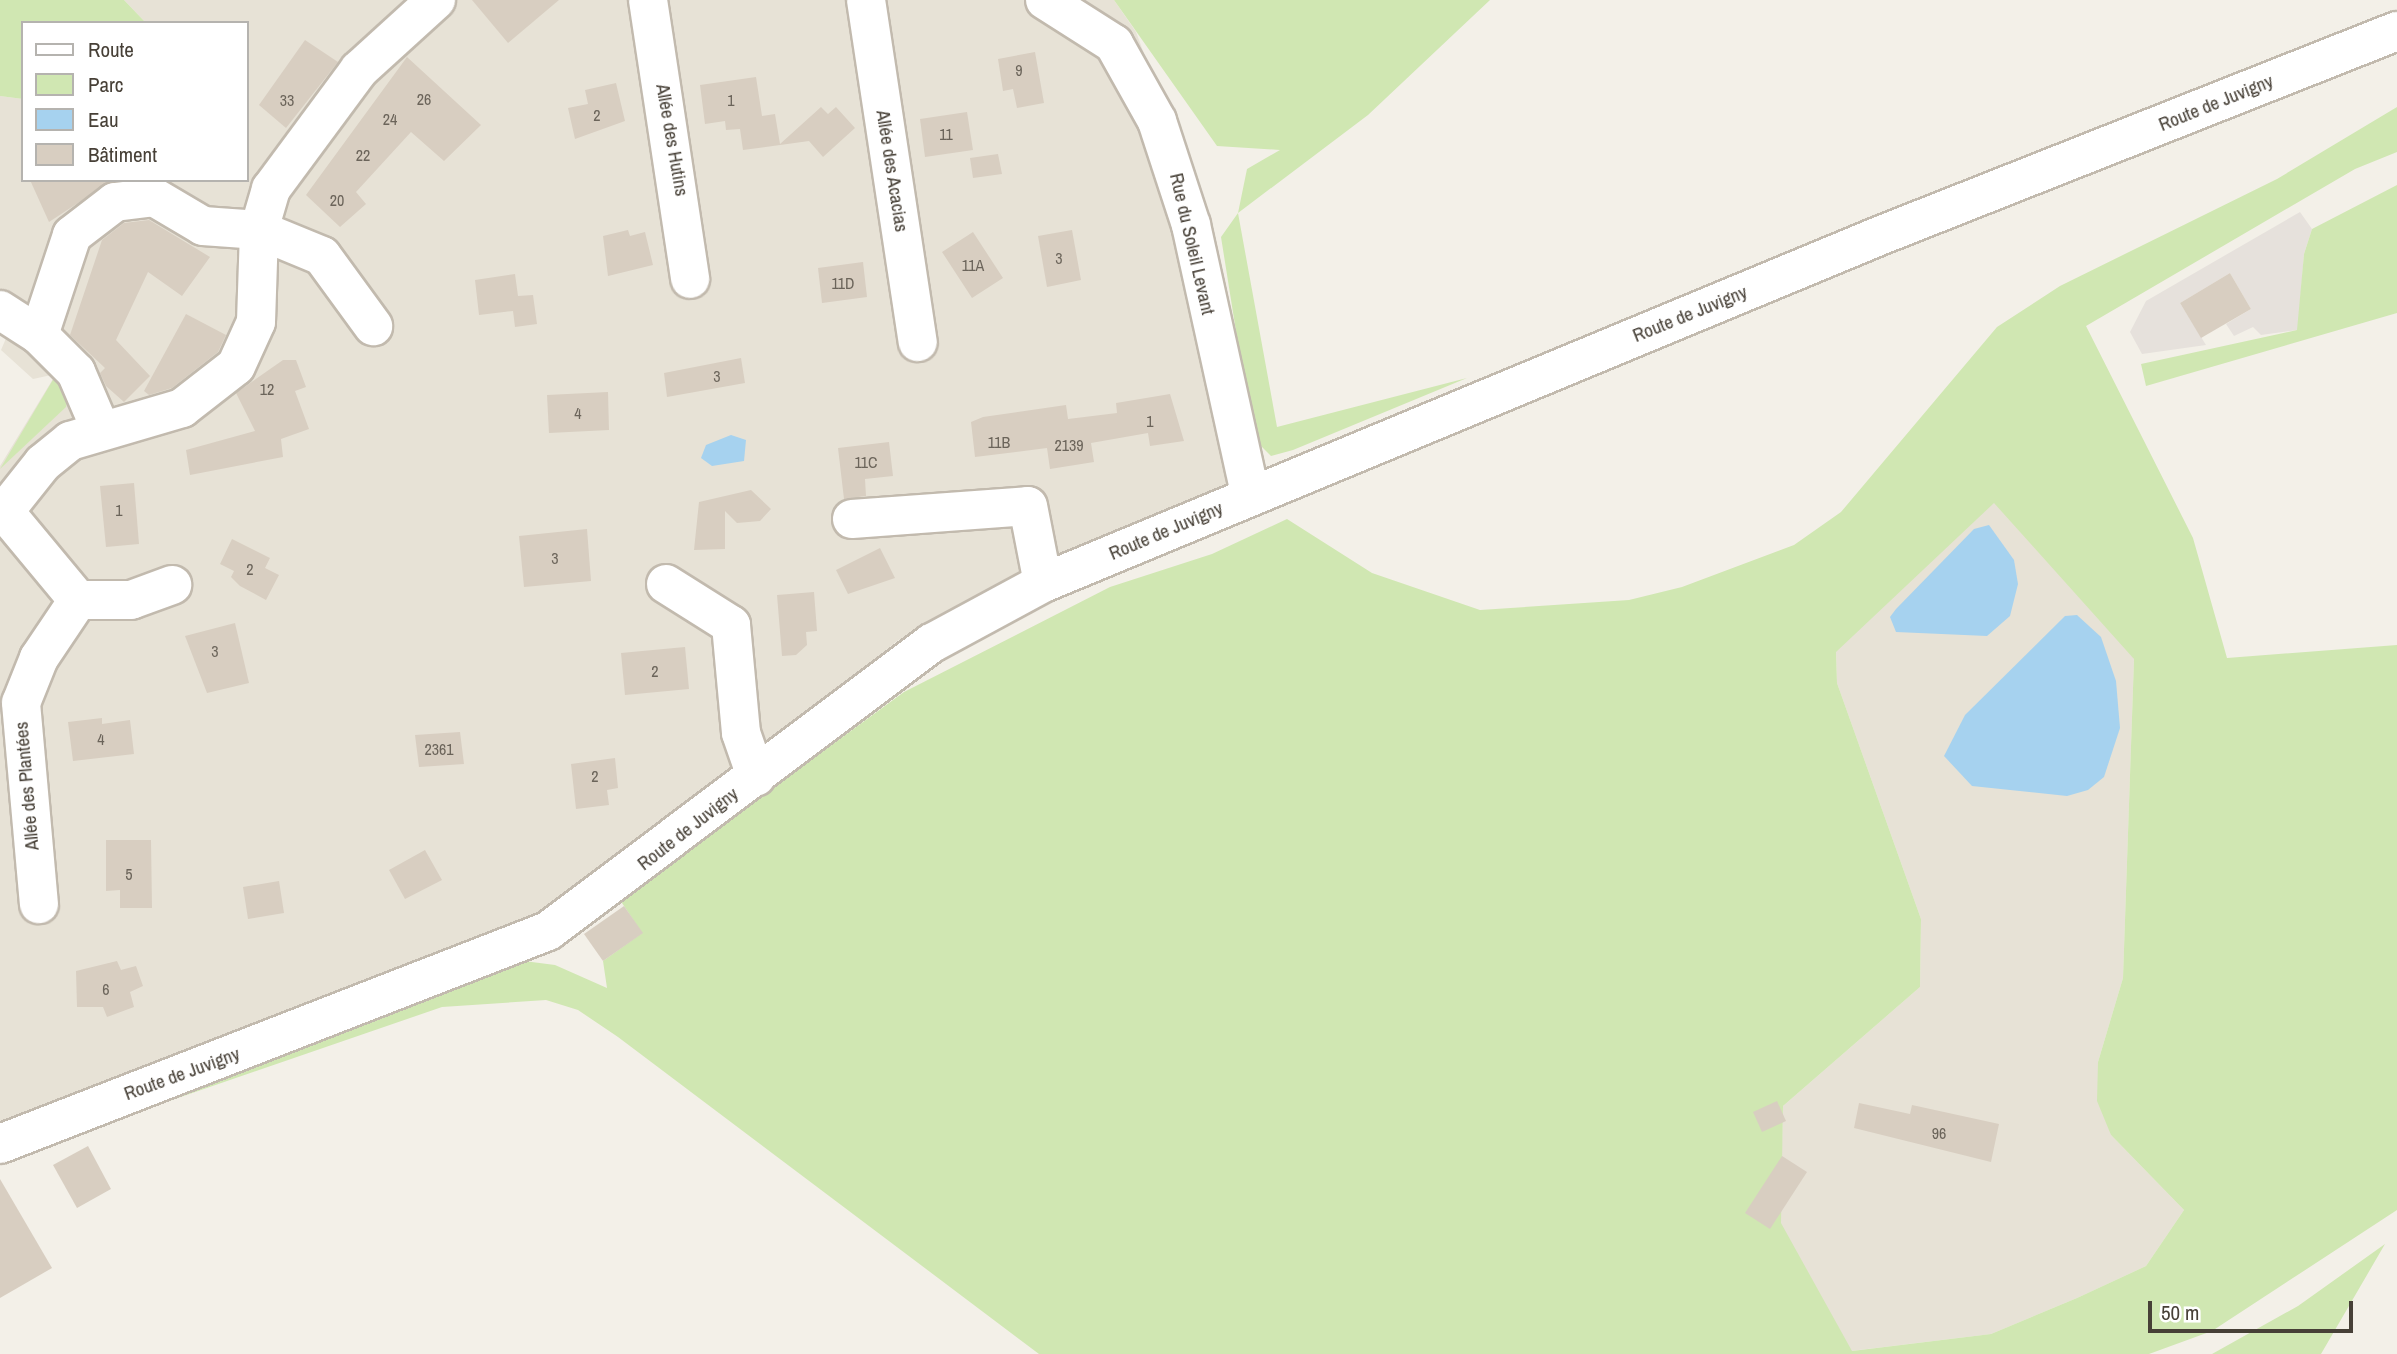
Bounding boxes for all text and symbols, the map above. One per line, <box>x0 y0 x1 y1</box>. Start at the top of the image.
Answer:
legend <box>21 21 248 182</box>
text: Route <box>88 35 134 64</box>
house number: 9 <box>1015 60 1023 80</box>
text: Parc <box>88 70 123 99</box>
street label: Route de Juvigny <box>2156 70 2276 136</box>
street label: Allée des Hutins <box>651 82 693 198</box>
house number: 26 <box>417 89 431 109</box>
house number: 33 <box>280 90 294 110</box>
house number: 1 <box>727 90 735 110</box>
text: Eau <box>88 105 119 134</box>
house number: 2 <box>593 105 601 125</box>
street label: Allée des Acacias <box>871 108 913 234</box>
house number: 24 <box>383 109 397 129</box>
house number: 11 <box>939 124 953 144</box>
text: Bâtiment <box>88 140 157 169</box>
house number: 22 <box>356 145 370 165</box>
street label: Rue du Soleil Levant <box>1165 171 1219 317</box>
house number: 20 <box>330 190 344 210</box>
house number: 3 <box>1055 248 1063 268</box>
house number: 11A <box>962 255 984 275</box>
house number: 11D <box>831 273 855 293</box>
street label: Route de Juvigny <box>1630 281 1750 347</box>
house number: 3 <box>713 366 721 386</box>
house number: 12 <box>260 379 274 399</box>
house number: 4 <box>574 403 582 423</box>
house number: 1 <box>1146 411 1154 431</box>
house number: 11B <box>988 432 1010 452</box>
house number: 2139 <box>1054 435 1084 455</box>
house number: 11C <box>854 452 878 472</box>
street label: Route de Juvigny <box>1106 497 1226 565</box>
house number: 1 <box>115 500 123 520</box>
house number: 3 <box>551 548 559 568</box>
house number: 2 <box>246 559 254 579</box>
house number: 3 <box>211 641 219 661</box>
house number: 2 <box>651 661 659 681</box>
street label: Allée des Plantées <box>10 721 44 851</box>
house number: 4 <box>97 729 105 749</box>
house number: 2361 <box>424 739 454 759</box>
house number: 2 <box>591 766 599 786</box>
street label: Route de Juvigny <box>633 783 743 875</box>
house number: 5 <box>125 864 133 884</box>
house number: 6 <box>102 979 110 999</box>
street label: Route de Juvigny <box>121 1043 243 1105</box>
house number: 96 <box>1932 1123 1946 1143</box>
scale bar <box>2152 1288 2357 1332</box>
text: 50 m <box>2161 1298 2199 1327</box>

